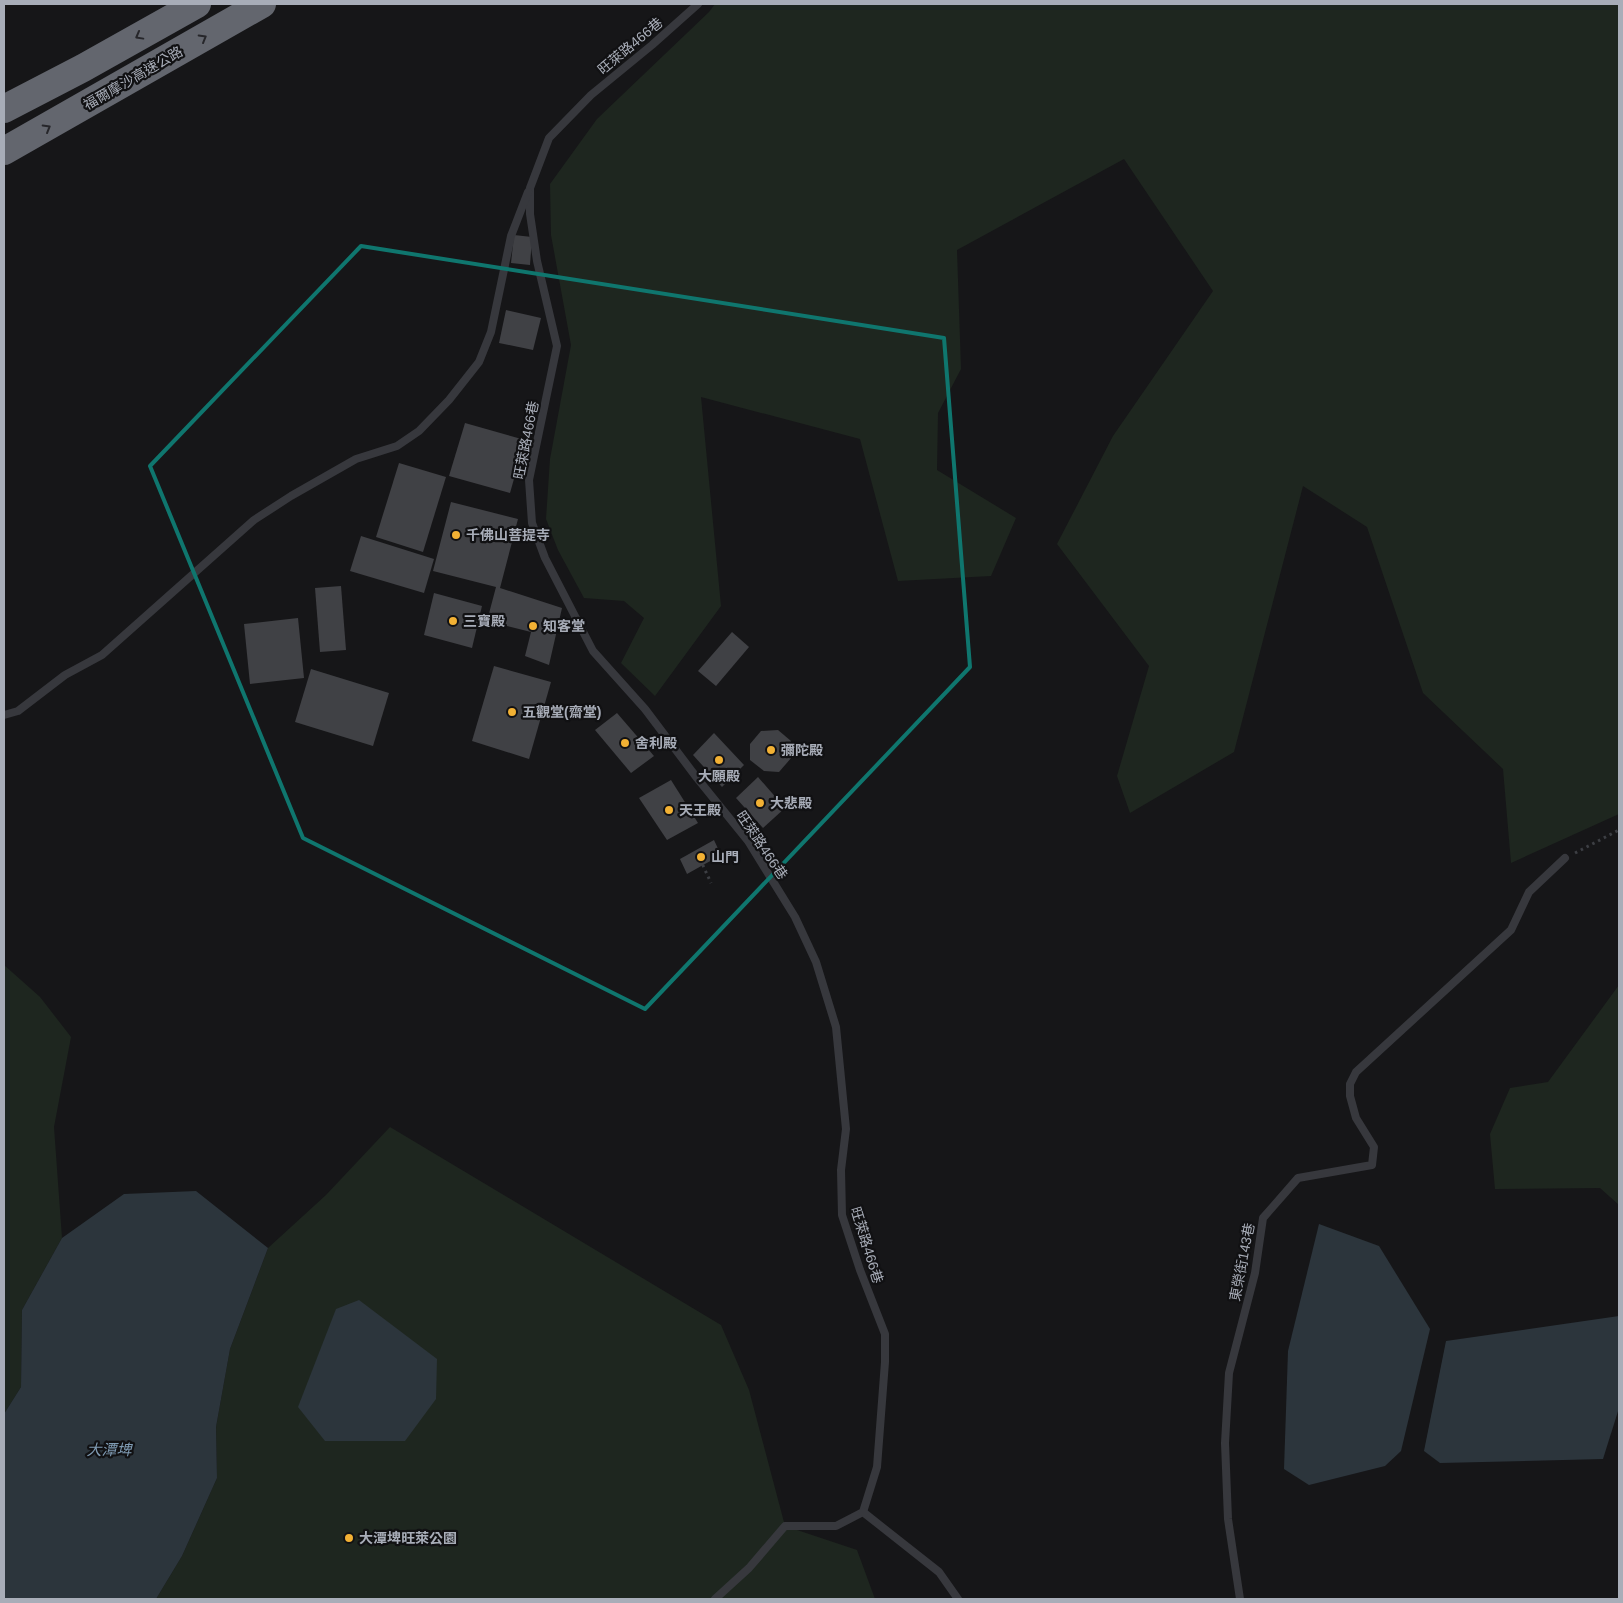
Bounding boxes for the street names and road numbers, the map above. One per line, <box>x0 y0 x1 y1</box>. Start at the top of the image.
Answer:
street label: 旺萊路466巷 <box>594 14 666 78</box>
street label: 福爾摩沙高速公路 <box>81 43 185 113</box>
street label: 旺萊路466巷 <box>511 400 541 480</box>
street label: 旺萊路466巷 <box>733 808 791 882</box>
street label: 旺萊路466巷 <box>848 1205 886 1285</box>
street label: 東榮街143巷 <box>1227 1222 1257 1302</box>

